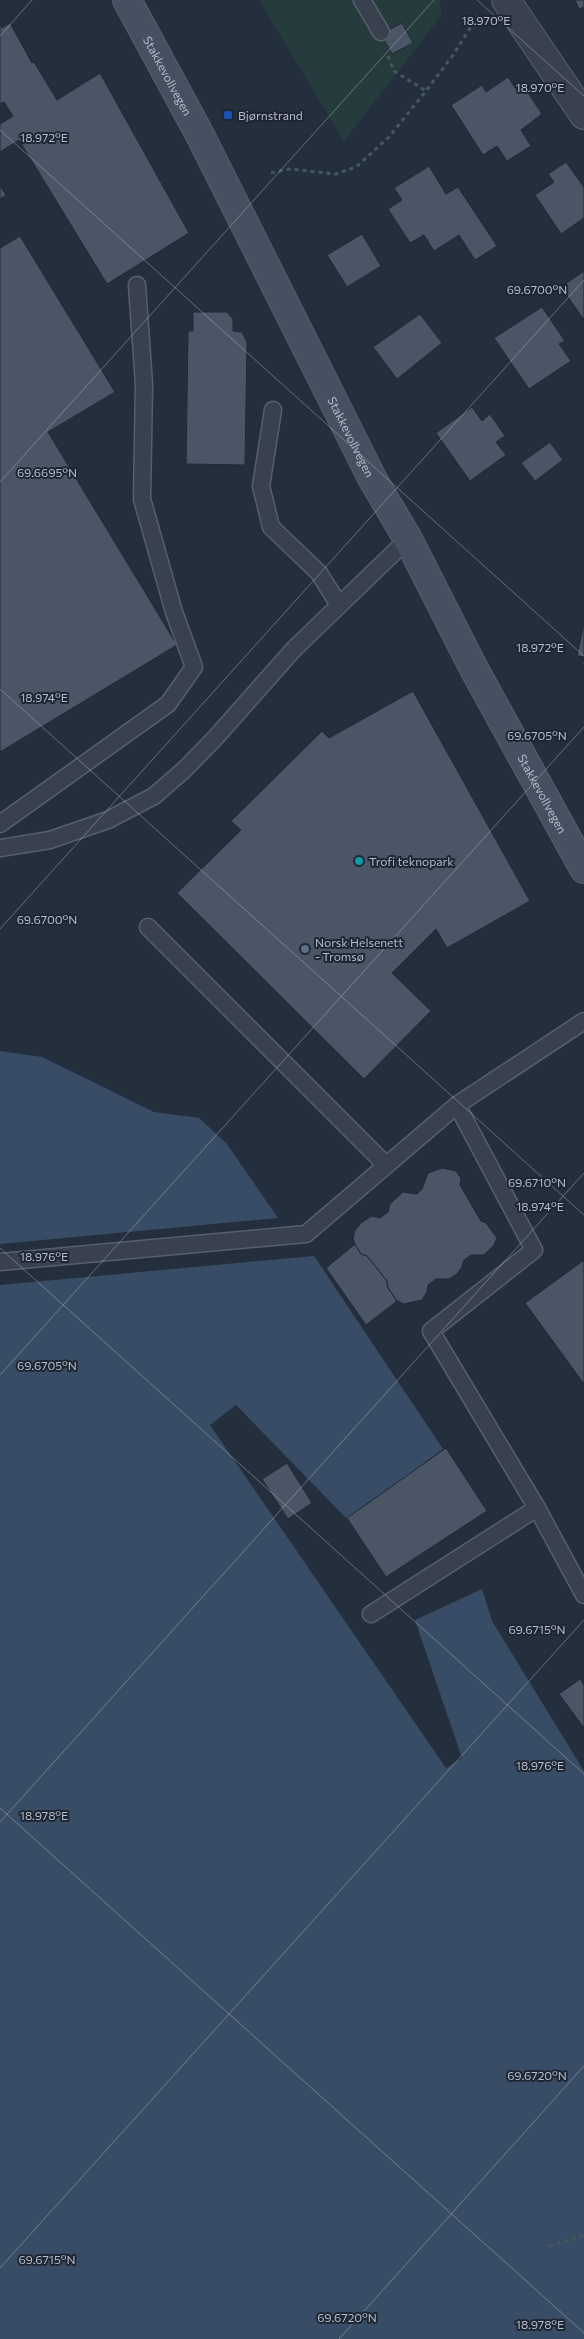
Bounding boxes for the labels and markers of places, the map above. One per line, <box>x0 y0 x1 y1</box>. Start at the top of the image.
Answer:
place label: Bjørnstrand <box>238 108 303 122</box>
marker: Bjørnstrand <box>222 109 234 121</box>
place label: Trofi teknopark <box>369 854 454 868</box>
marker: Trofi teknopark <box>353 855 365 867</box>
place label: Norsk Helsenett - Tromsø <box>315 935 403 963</box>
marker: Norsk Helsenett - Tromsø <box>299 943 311 955</box>

